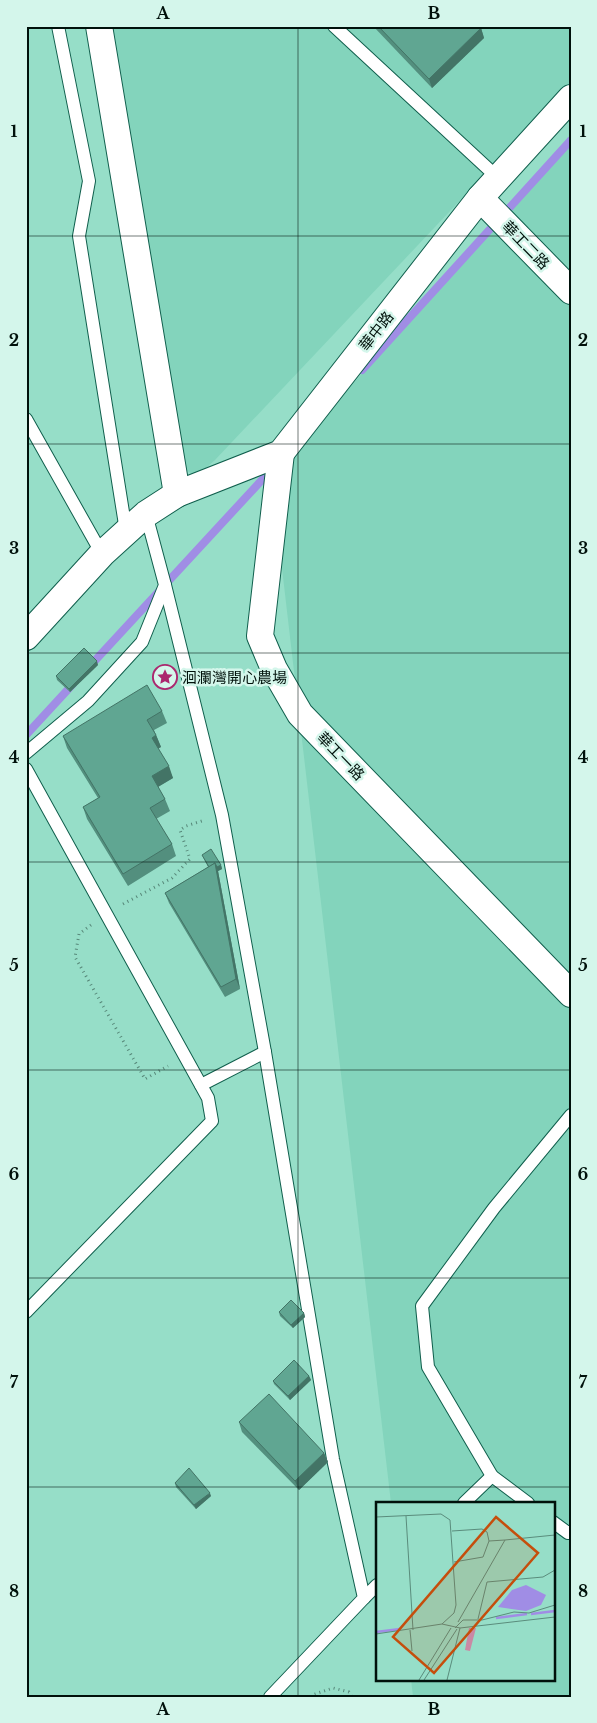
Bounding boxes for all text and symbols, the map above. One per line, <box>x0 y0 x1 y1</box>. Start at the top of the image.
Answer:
text: A <box>156 3 171 23</box>
text: B <box>428 3 441 23</box>
text: 1 <box>11 121 18 141</box>
text: 1 <box>580 121 587 141</box>
street label: 華工二路 <box>498 217 554 273</box>
street label: 華中路 <box>355 307 397 355</box>
text: 2 <box>9 330 19 350</box>
text: 2 <box>578 330 588 350</box>
text: 3 <box>9 538 19 558</box>
text: 3 <box>578 538 588 558</box>
place icon: 洄瀾灣開心農場 <box>152 664 178 690</box>
place label: 洄瀾灣開心農場 <box>182 668 287 687</box>
street label: 華工一路 <box>313 728 369 784</box>
text: 4 <box>9 747 19 767</box>
text: 4 <box>578 747 588 767</box>
text: 5 <box>9 955 19 975</box>
text: 5 <box>578 955 588 975</box>
text: 6 <box>9 1164 20 1184</box>
text: 6 <box>578 1164 589 1184</box>
text: 7 <box>10 1372 19 1392</box>
text: 7 <box>579 1372 588 1392</box>
inset map <box>376 1502 554 1680</box>
text: 8 <box>9 1581 19 1601</box>
text: 8 <box>578 1581 588 1601</box>
text: A <box>156 1699 171 1719</box>
text: B <box>428 1699 441 1719</box>

